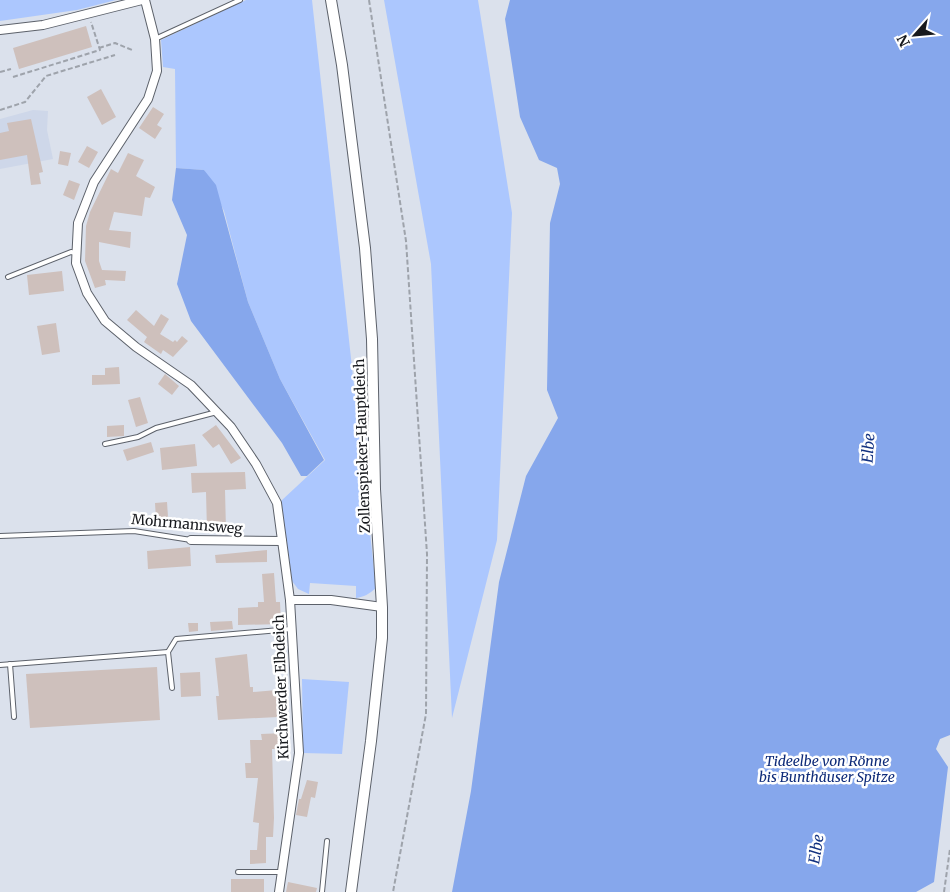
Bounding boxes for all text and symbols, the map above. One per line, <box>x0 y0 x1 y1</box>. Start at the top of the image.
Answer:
north arrow <box>890 10 940 60</box>
text: N <box>893 32 914 50</box>
street label: Zollenspieker-Hauptdeich <box>350 358 374 534</box>
water label: Elbe <box>857 432 879 463</box>
street label: Mohrmannsweg <box>131 510 244 538</box>
street label: Kirchwerder Elbdeich <box>269 614 293 760</box>
park label: Tideelbe von Rönne bis Bunthäuser Spitze <box>759 752 895 786</box>
water label: Elbe <box>804 833 828 865</box>

